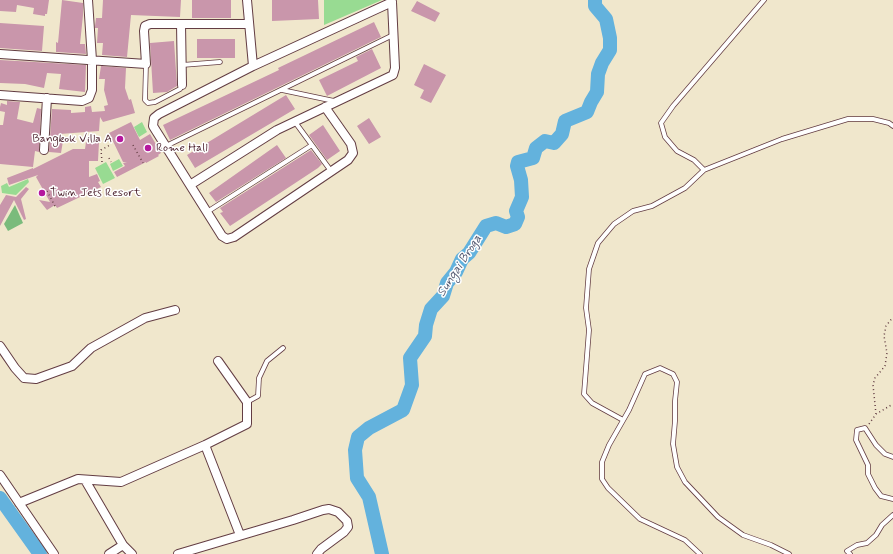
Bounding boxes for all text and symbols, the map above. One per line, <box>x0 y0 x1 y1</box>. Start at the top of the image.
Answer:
place label: Bangkok Villa A <box>32 132 112 146</box>
marker: Bangkok Villa A <box>115 134 125 144</box>
place label: Rome Hall <box>156 141 208 155</box>
marker: Rome Hall <box>143 143 153 153</box>
place label: Twin Jets Resort <box>50 186 141 200</box>
marker: Twin Jets Resort <box>37 188 47 198</box>
water label: Sungai Broga <box>434 232 486 300</box>

